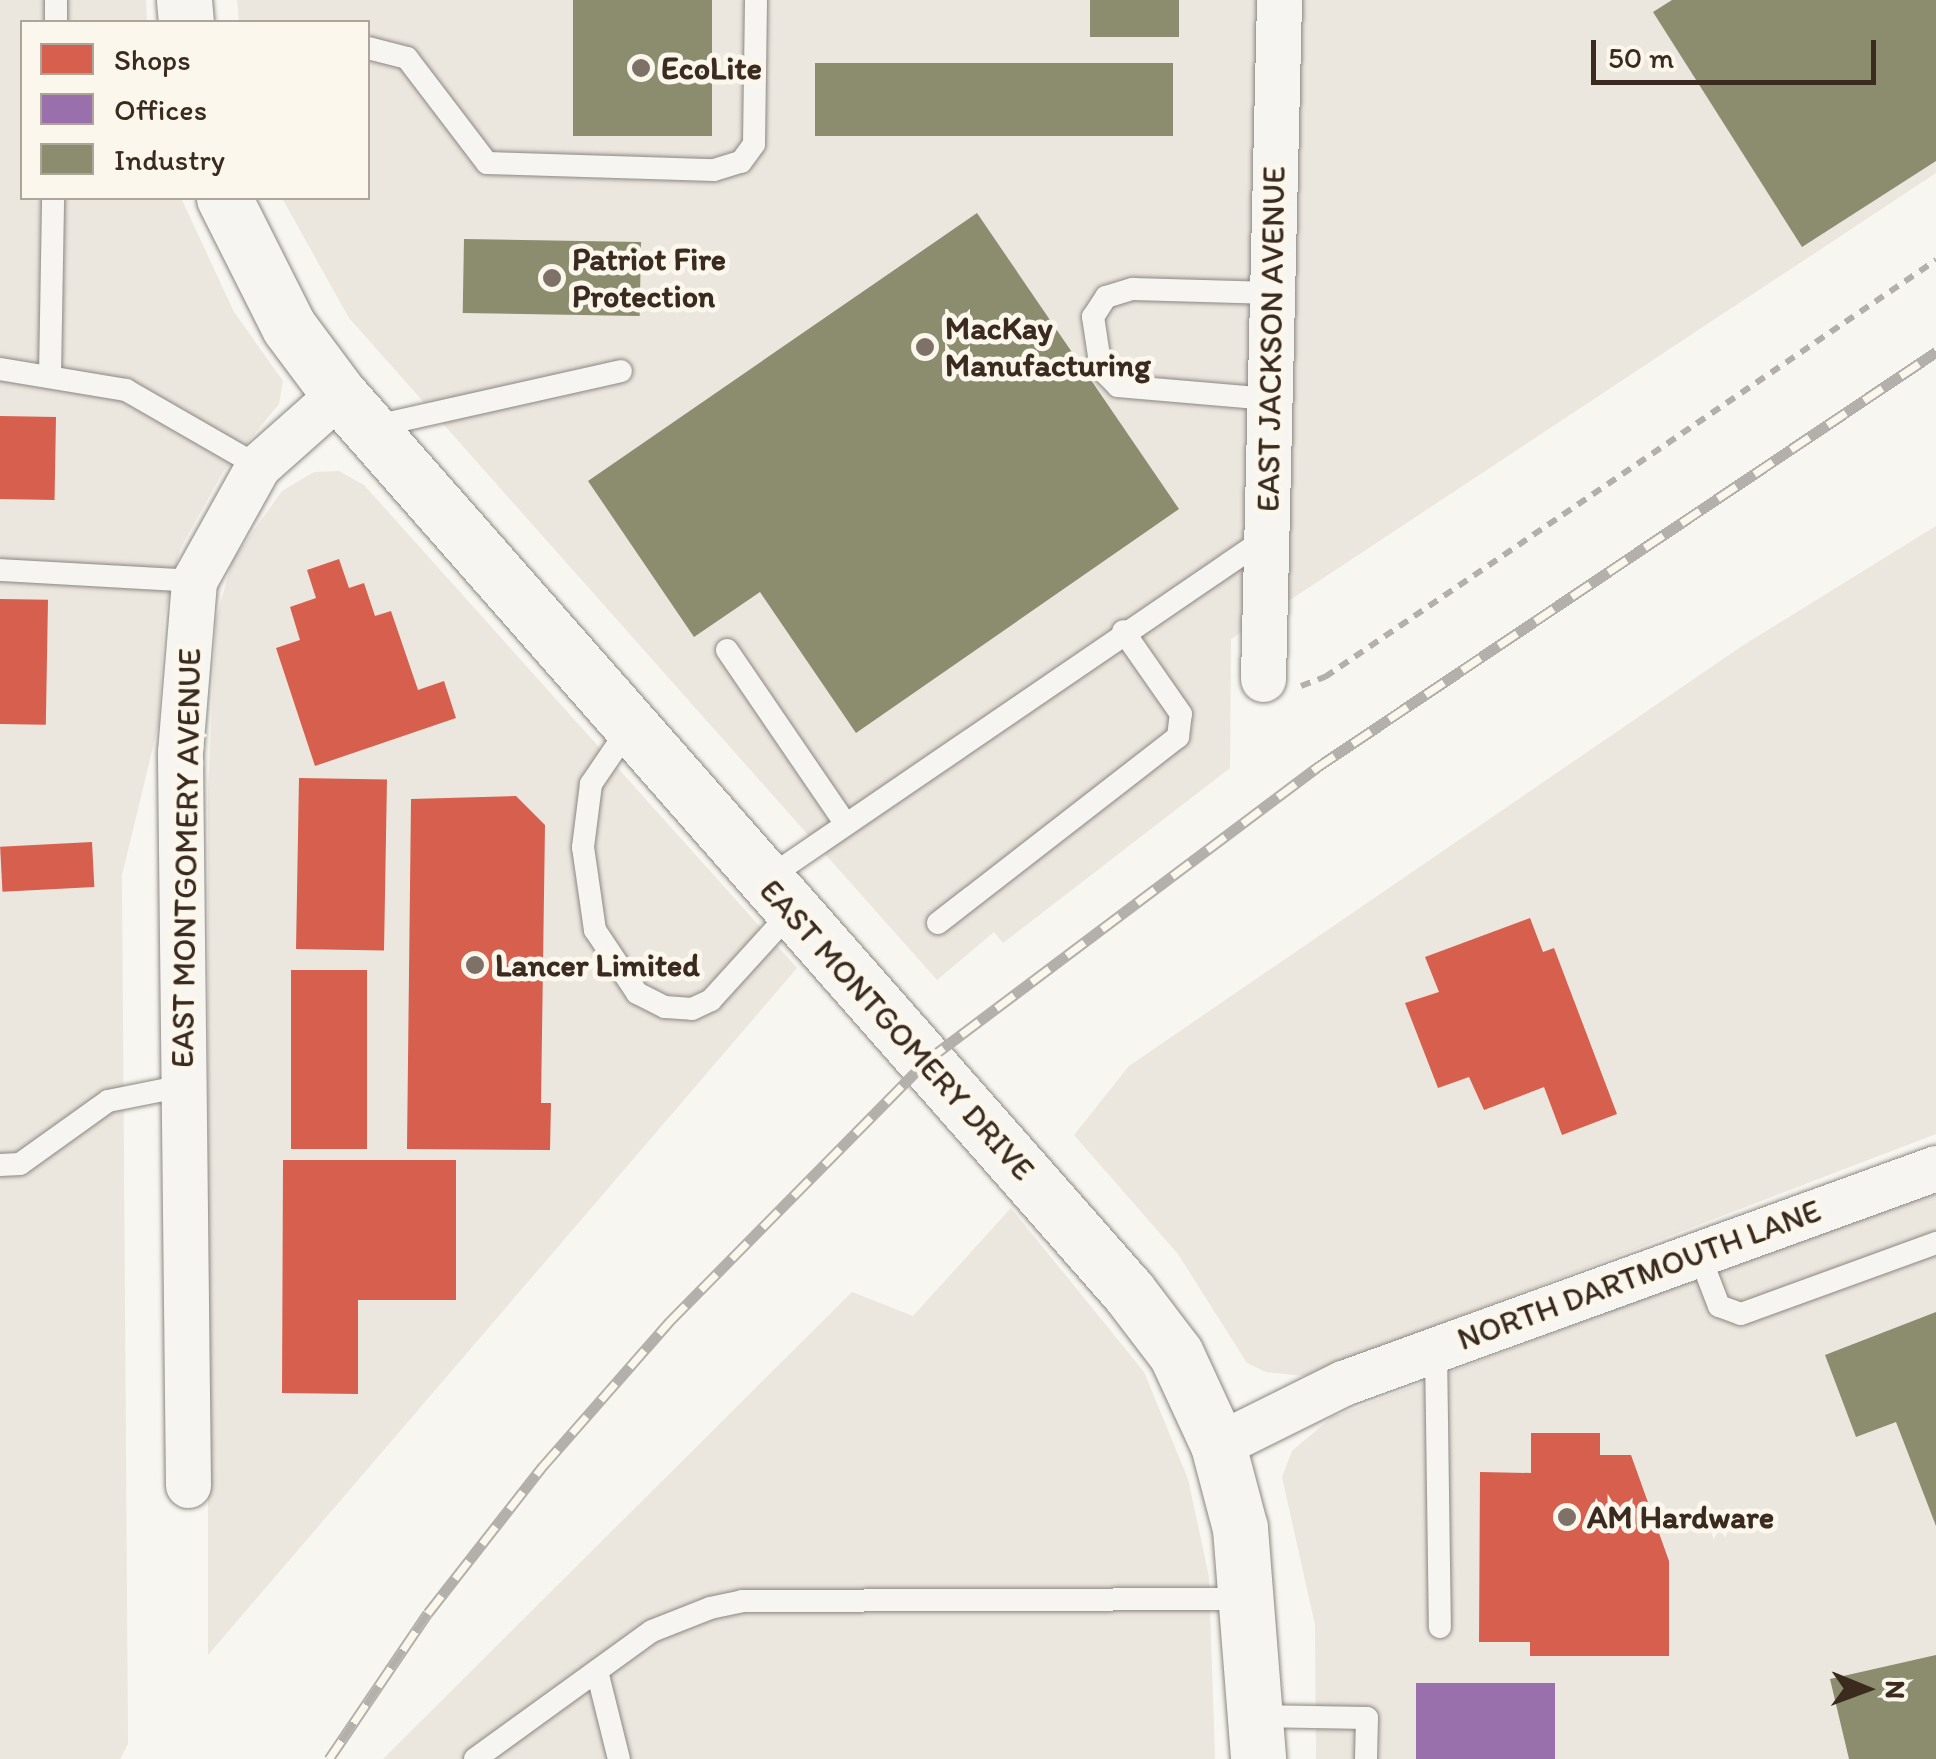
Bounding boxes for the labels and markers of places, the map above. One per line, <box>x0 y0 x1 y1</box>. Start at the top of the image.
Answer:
place label: EcoLite <box>661 49 762 87</box>
marker: EcoLite <box>630 57 652 79</box>
place label: Patriot Fire Protection <box>572 241 726 316</box>
marker: Patriot Fire Protection <box>541 267 563 289</box>
place label: MacKay Manufacturing <box>945 310 1151 385</box>
marker: MacKay Manufacturing <box>914 336 936 358</box>
place label: Lancer Limited <box>495 946 700 984</box>
marker: Lancer Limited <box>464 954 486 976</box>
place label: AM Hardware <box>1587 1498 1774 1536</box>
marker: AM Hardware <box>1556 1506 1578 1528</box>

